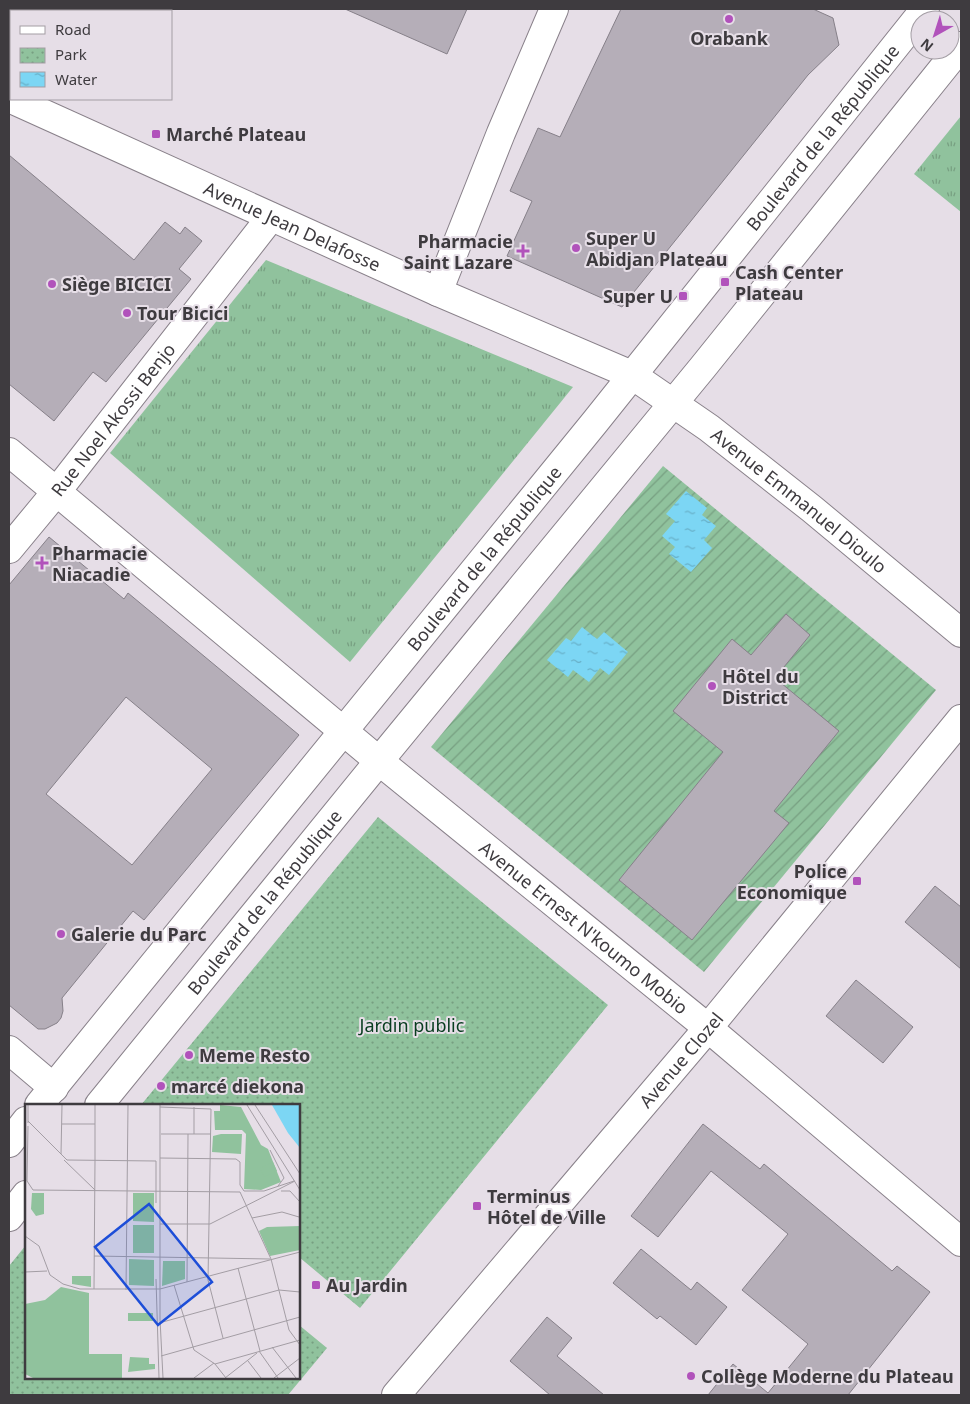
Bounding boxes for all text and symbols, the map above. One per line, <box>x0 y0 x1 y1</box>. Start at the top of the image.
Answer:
legend <box>10 10 172 100</box>
north arrow <box>910 10 960 60</box>
marker: Orabank <box>723 13 735 25</box>
text: Road <box>55 19 91 39</box>
place label: Orabank <box>690 26 769 50</box>
text: N <box>916 35 937 56</box>
street label: Boulevard de la République <box>741 39 904 235</box>
text: Park <box>55 44 87 64</box>
text: Water <box>55 69 97 89</box>
place label: Marché Plateau <box>166 122 306 146</box>
marker: Marché Plateau <box>150 128 162 140</box>
street label: Avenue Jean Delafosse <box>200 176 385 277</box>
place label: Super U Abidjan Plateau <box>586 226 727 271</box>
place label: Pharmacie Saint Lazare <box>404 229 513 274</box>
marker: Super U Abidjan Plateau <box>570 242 582 254</box>
marker: Pharmacie Saint Lazare <box>517 245 529 257</box>
place label: Cash Center Plateau <box>735 260 843 305</box>
place label: Siège BICICI <box>62 272 171 296</box>
marker: Cash Center Plateau <box>719 276 731 288</box>
marker: Siège BICICI <box>46 278 58 290</box>
place label: Super U <box>603 284 673 308</box>
marker: Super U <box>677 290 689 302</box>
place label: Tour Bicici <box>137 301 229 325</box>
marker: Tour Bicici <box>121 307 133 319</box>
street label: Rue Noel Akossi Benjo <box>45 338 180 501</box>
street label: Avenue Emmanuel Dioulo <box>707 422 892 578</box>
street label: Boulevard de la République <box>402 461 567 656</box>
place label: Pharmacie Niacadie <box>52 541 147 586</box>
marker: Pharmacie Niacadie <box>36 557 48 569</box>
place label: Hôtel du District <box>722 664 799 709</box>
marker: Hôtel du District <box>706 680 718 692</box>
street label: Boulevard de la République <box>182 804 347 999</box>
street label: Avenue Ernest N'koumo Mobio <box>475 835 693 1019</box>
place label: Police Economique <box>737 859 847 904</box>
marker: Police Economique <box>851 875 863 887</box>
place label: Galerie du Parc <box>71 922 206 946</box>
marker: Galerie du Parc <box>55 928 67 940</box>
street label: Avenue Clozel <box>634 1007 728 1112</box>
park label: Jardin public <box>358 1013 465 1037</box>
place label: Meme Resto <box>199 1043 310 1067</box>
marker: Meme Resto <box>183 1049 195 1061</box>
place label: marcé diekona <box>171 1074 304 1098</box>
marker: marcé diekona <box>155 1080 167 1092</box>
inset map <box>25 1104 300 1379</box>
place label: Terminus Hôtel de Ville <box>487 1184 606 1229</box>
marker: Terminus Hôtel de Ville <box>471 1200 483 1212</box>
place label: Au Jardin <box>326 1273 408 1297</box>
marker: Au Jardin <box>310 1279 322 1291</box>
place label: Collège Moderne du Plateau <box>701 1364 954 1388</box>
marker: Collège Moderne du Plateau <box>685 1370 697 1382</box>

